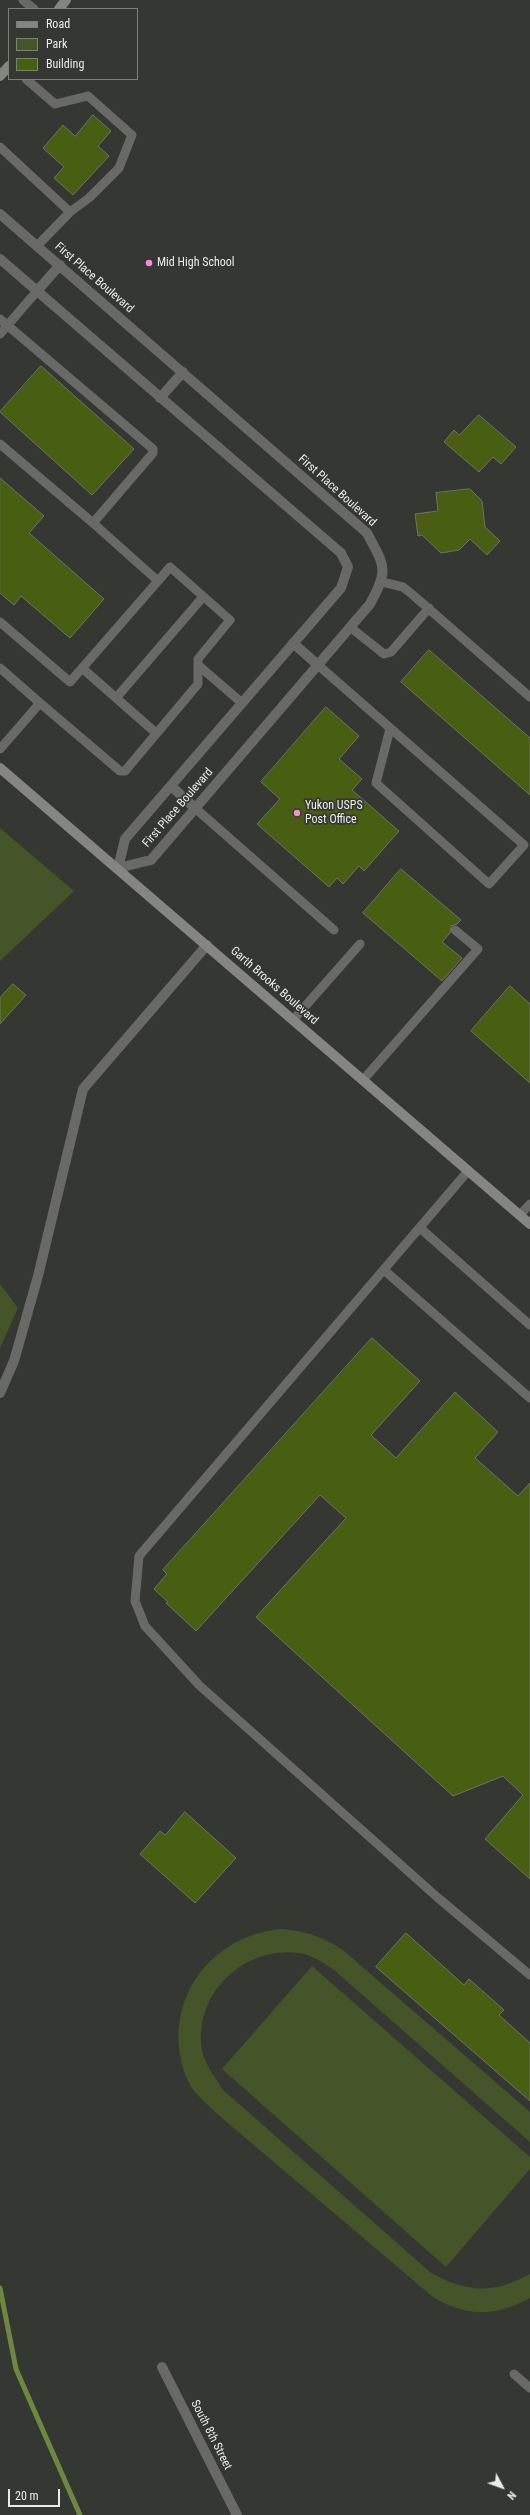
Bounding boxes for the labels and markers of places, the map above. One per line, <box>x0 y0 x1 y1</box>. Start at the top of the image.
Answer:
place label: Mid High School <box>157 256 235 270</box>
marker: Mid High School <box>144 258 154 268</box>
place label: Yukon USPS Post Office <box>305 799 363 827</box>
marker: Yukon USPS Post Office <box>292 808 302 818</box>

